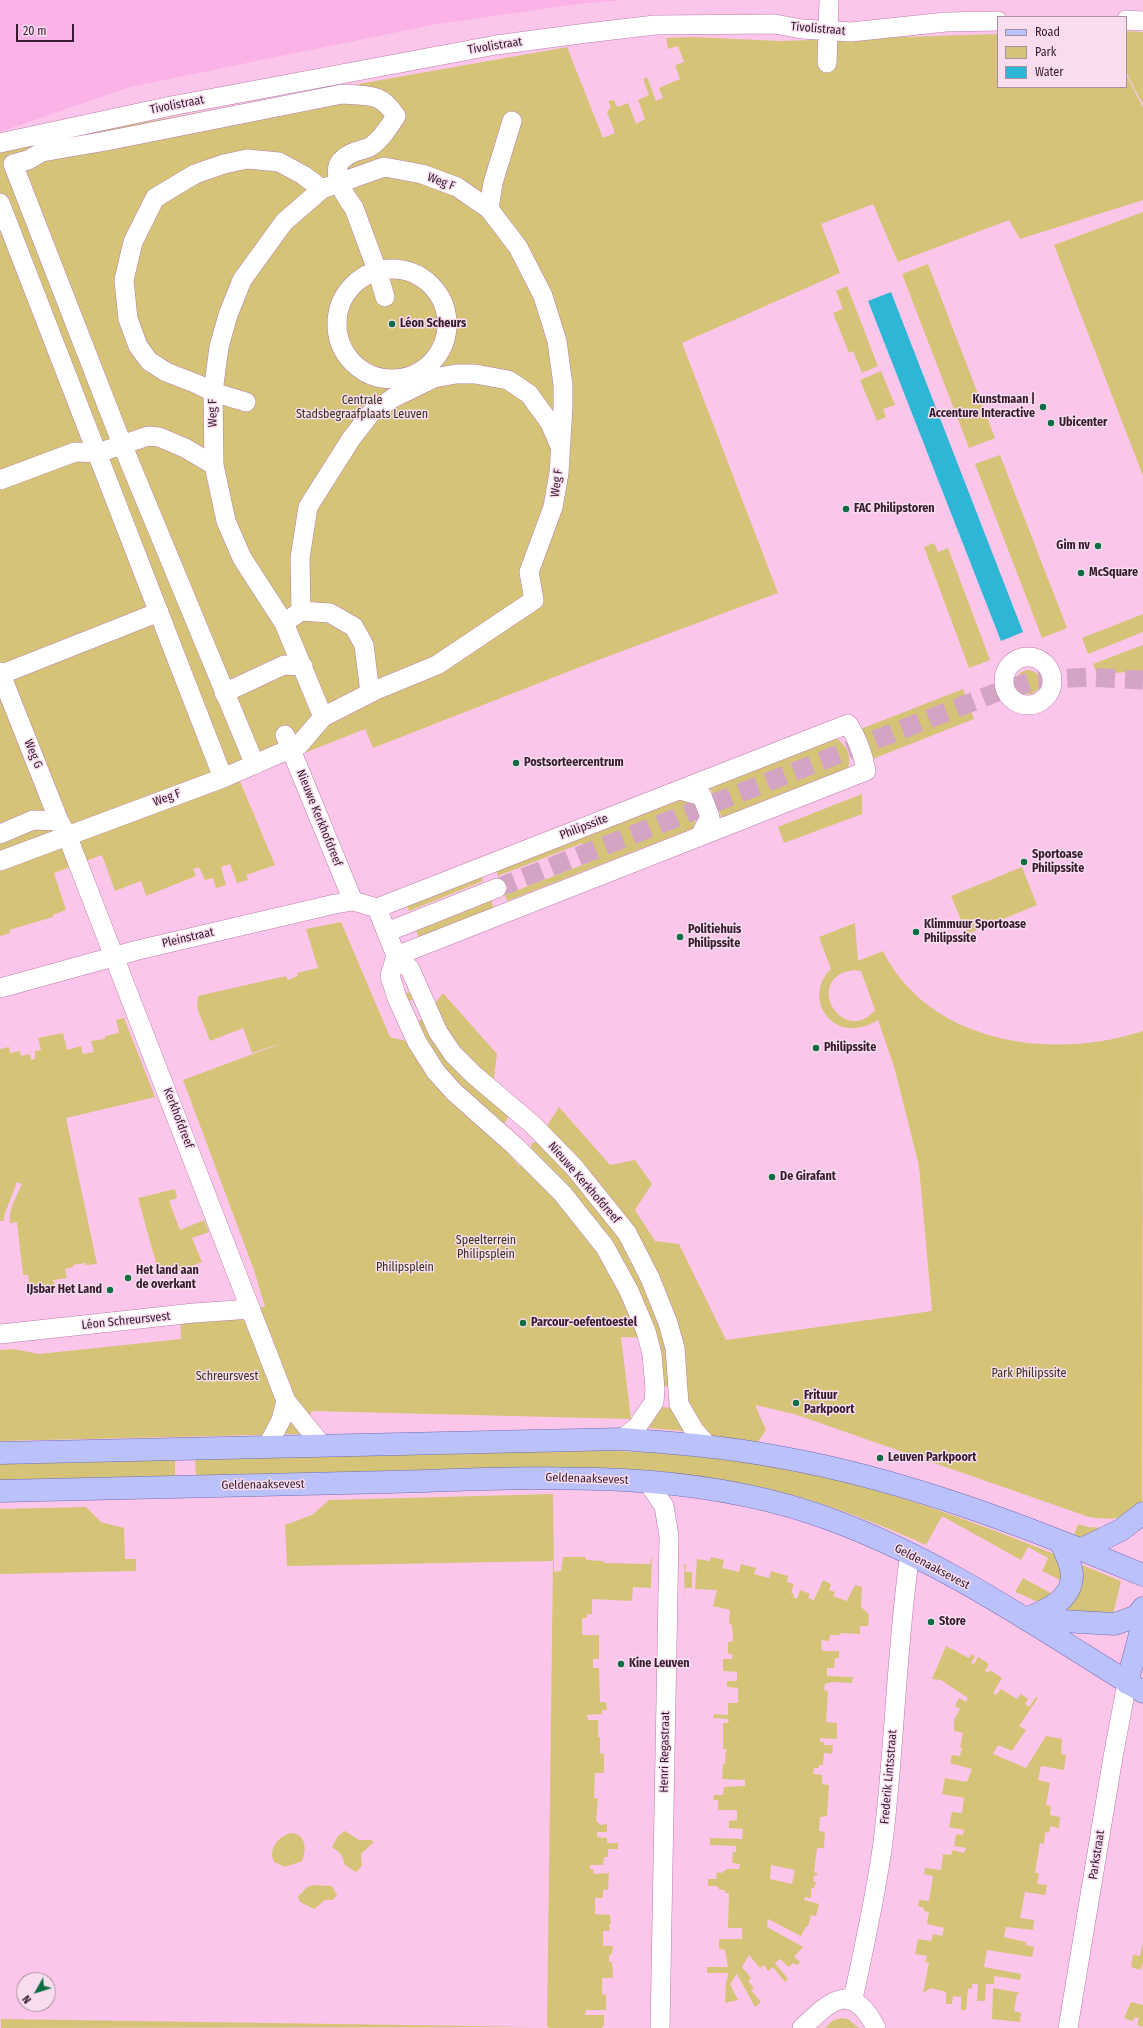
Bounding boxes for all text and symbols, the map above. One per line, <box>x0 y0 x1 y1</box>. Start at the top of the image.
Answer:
scale bar <box>18 16 76 42</box>
legend <box>997 16 1127 88</box>
street label: Tivolistraat <box>790 19 846 39</box>
text: 20 m <box>23 24 47 38</box>
text: Road <box>1035 25 1060 39</box>
street label: Tivolistraat <box>467 35 523 57</box>
text: Park <box>1035 45 1056 59</box>
text: Water <box>1035 65 1063 79</box>
street label: Tivolistraat <box>149 93 205 117</box>
street label: Weg F <box>425 170 457 194</box>
place label: Léon Scheurs <box>400 317 466 331</box>
marker: Léon Scheurs <box>387 319 397 329</box>
place label: Kunstmaan | Accenture Interactive <box>929 393 1035 421</box>
park label: Centrale Stadsbegraafplaats Leuven <box>296 394 428 422</box>
street label: Weg F <box>206 399 220 427</box>
marker: Kunstmaan | Accenture Interactive <box>1038 402 1048 412</box>
place label: Ubicenter <box>1059 416 1108 430</box>
marker: Ubicenter <box>1046 418 1056 428</box>
street label: Weg F <box>548 468 566 498</box>
place label: FAC Philipstoren <box>854 502 935 516</box>
marker: FAC Philipstoren <box>841 504 851 514</box>
place label: Gim nv <box>1056 539 1090 553</box>
marker: Gim nv <box>1093 541 1103 551</box>
place label: McSquare <box>1089 566 1138 580</box>
marker: McSquare <box>1076 568 1086 578</box>
street label: Weg G <box>21 737 45 771</box>
place label: Postsorteercentrum <box>524 756 624 770</box>
marker: Postsorteercentrum <box>511 758 521 768</box>
street label: Nieuwe Kerkhofdreef <box>293 768 345 868</box>
street label: Weg F <box>151 786 183 810</box>
street label: Philipssite <box>558 811 610 843</box>
place label: Sportoase Philipssite <box>1032 848 1084 876</box>
marker: Sportoase Philipssite <box>1019 857 1029 867</box>
place label: Klimmuur Sportoase Philipssite <box>924 918 1026 946</box>
place label: Politiehuis Philipssite <box>688 923 741 951</box>
street label: Pleinstraat <box>161 925 215 951</box>
marker: Klimmuur Sportoase Philipssite <box>911 927 921 937</box>
marker: Politiehuis Philipssite <box>675 932 685 942</box>
place label: Philipssite <box>824 1041 876 1055</box>
marker: Philipssite <box>811 1043 821 1053</box>
street label: Kerkhofdreef <box>160 1086 196 1150</box>
street label: Nieuwe Kerkhofdreef <box>545 1139 623 1227</box>
place label: De Girafant <box>780 1170 836 1184</box>
marker: De Girafant <box>767 1172 777 1182</box>
park label: Speelterrein Philipsplein <box>456 1234 516 1262</box>
park label: Philipsplein <box>376 1261 434 1275</box>
place label: Het land aan de overkant <box>136 1264 199 1292</box>
marker: Het land aan de overkant <box>123 1273 133 1283</box>
place label: IJsbar Het Land <box>26 1283 102 1297</box>
marker: IJsbar Het Land <box>105 1285 115 1295</box>
street label: Léon Schreursvest <box>81 1309 171 1333</box>
place label: Parcour-oefentoestel <box>531 1316 637 1330</box>
marker: Parcour-oefentoestel <box>518 1318 528 1328</box>
park label: Park Philipssite <box>992 1367 1066 1381</box>
park label: Schreursvest <box>196 1370 258 1384</box>
place label: Frituur Parkpoort <box>804 1389 854 1417</box>
marker: Frituur Parkpoort <box>791 1398 801 1408</box>
place label: Leuven Parkpoort <box>888 1451 976 1465</box>
marker: Leuven Parkpoort <box>875 1453 885 1463</box>
street label: Geldenaaksevest <box>545 1470 629 1488</box>
street label: Geldenaaksevest <box>221 1477 305 1493</box>
street label: Geldenaaksevest <box>892 1541 972 1593</box>
place label: Store <box>939 1615 966 1629</box>
marker: Store <box>926 1617 936 1627</box>
place label: Kine Leuven <box>629 1657 690 1671</box>
marker: Kine Leuven <box>616 1659 626 1669</box>
street label: Henri Regastraat <box>657 1711 673 1793</box>
street label: Frederik Lintsstraat <box>878 1729 900 1825</box>
street label: Parkstraat <box>1086 1829 1108 1881</box>
north arrow <box>16 1972 56 2012</box>
text: N <box>20 1993 34 2006</box>

